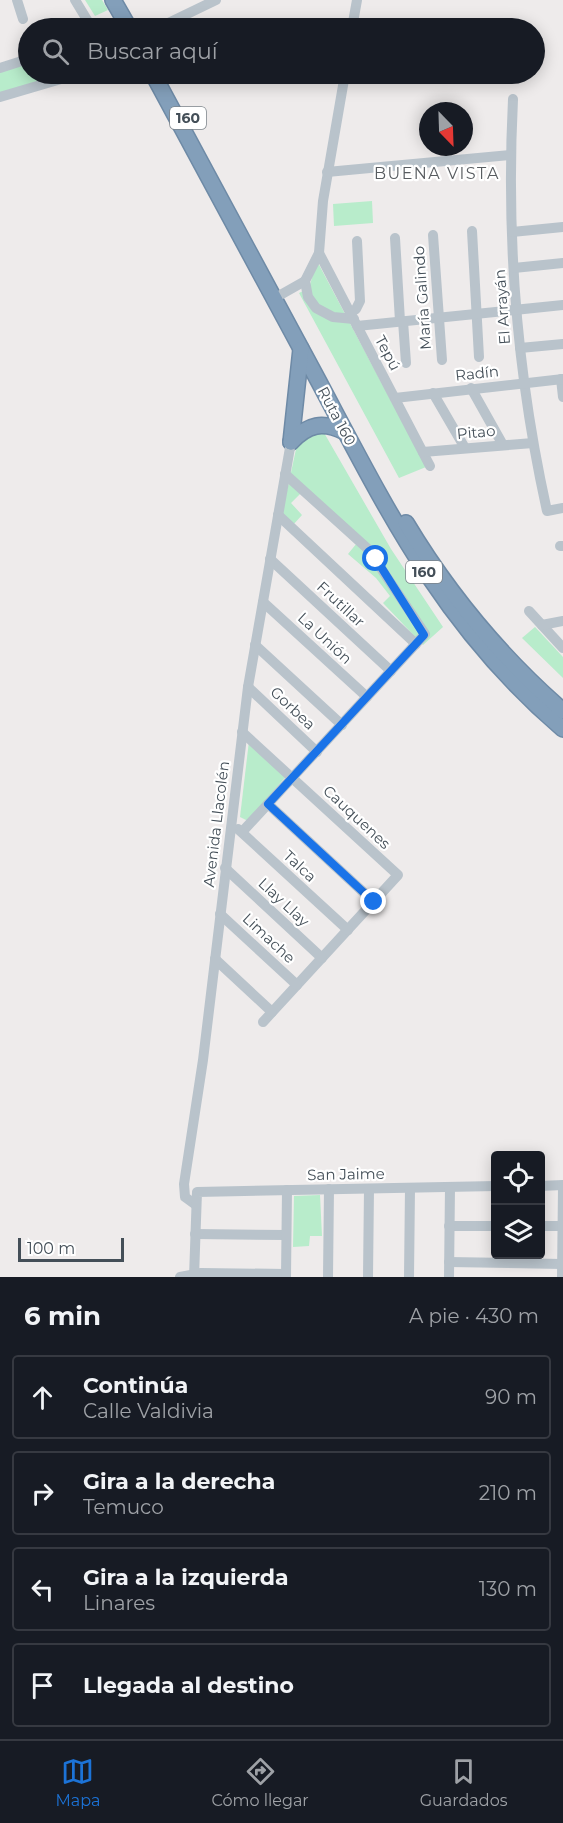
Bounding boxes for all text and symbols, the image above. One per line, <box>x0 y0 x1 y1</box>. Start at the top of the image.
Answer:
search box <box>18 18 545 84</box>
icon: search <box>39 35 72 68</box>
text: Buscar aquí <box>87 38 218 65</box>
north arrow <box>419 102 473 156</box>
road number: 160 <box>170 107 206 129</box>
district label: BUENA VISTA <box>374 164 500 183</box>
street label: María Galindo <box>409 245 435 351</box>
street label: El Arrayán <box>490 269 514 345</box>
street label: Tepú <box>371 332 405 374</box>
street label: Radín <box>454 361 500 385</box>
street label: Ruta 160 <box>314 383 360 449</box>
street label: Pitao <box>456 421 496 443</box>
route start <box>362 545 388 571</box>
road number: 160 <box>406 561 442 583</box>
street label: Frutillar <box>313 577 369 631</box>
street label: La Unión <box>294 608 356 668</box>
street label: Gorbea <box>266 682 320 734</box>
street label: Avenida Llacolén <box>199 760 233 888</box>
street label: Cauquenes <box>319 781 395 853</box>
street label: Talca <box>279 846 321 886</box>
street label: Llay Llay <box>254 874 314 931</box>
route end <box>360 888 386 914</box>
street label: Limache <box>239 909 299 967</box>
map controls <box>491 1151 545 1259</box>
button: locate <box>491 1151 545 1205</box>
street label: San Jaime <box>307 1164 385 1184</box>
button: layers <box>491 1205 545 1259</box>
scale bar <box>18 1235 124 1262</box>
text: 100 m <box>27 1239 75 1258</box>
text: 6 min <box>24 1300 101 1332</box>
text: A pie · 430 m <box>409 1304 539 1328</box>
text: Continúa <box>83 1372 188 1399</box>
icon: ahead <box>26 1381 59 1414</box>
text: 90 m <box>485 1385 537 1409</box>
text: Calle Valdivia <box>83 1399 214 1423</box>
text: Gira a la derecha <box>83 1468 275 1495</box>
icon: right <box>26 1477 59 1510</box>
text: 210 m <box>479 1481 537 1505</box>
text: Temuco <box>83 1495 164 1519</box>
text: Gira a la izquierda <box>83 1564 289 1591</box>
icon: left <box>26 1573 59 1606</box>
text: 130 m <box>479 1577 537 1601</box>
text: Linares <box>83 1591 155 1615</box>
icon: arrive <box>26 1669 59 1702</box>
text: Llegada al destino <box>83 1672 294 1699</box>
tab: Mapa <box>55 1755 100 1810</box>
tab: Cómo llegar <box>211 1755 309 1810</box>
tab: Guardados <box>420 1755 507 1810</box>

